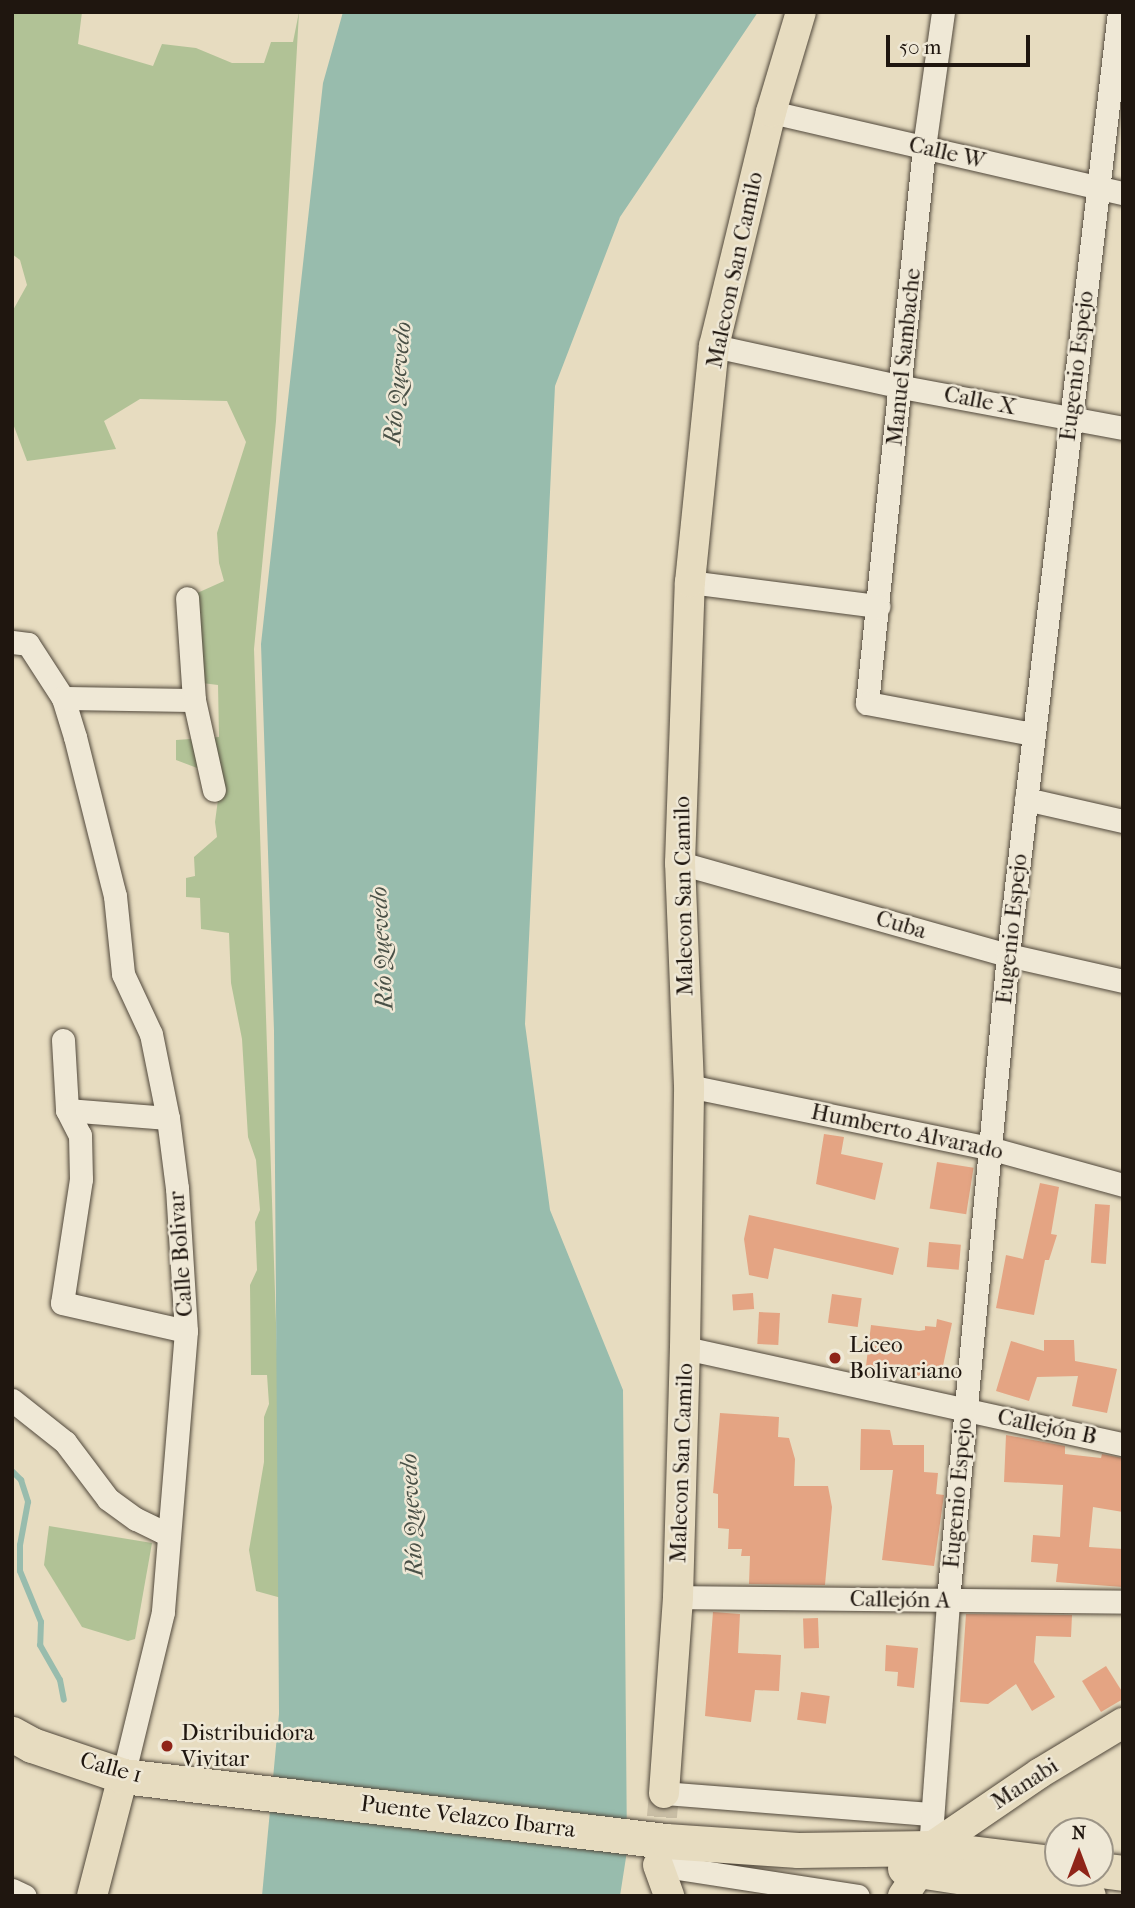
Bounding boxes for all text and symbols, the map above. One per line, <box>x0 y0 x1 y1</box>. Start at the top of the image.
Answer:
scale bar <box>890 21 1034 65</box>
text: 50 m <box>899 35 942 59</box>
street label: Calle W <box>906 131 988 175</box>
street label: Malecon San Camilo <box>701 169 769 371</box>
street label: Manuel Sambache <box>881 267 927 447</box>
street label: Eugenio Espejo <box>1054 289 1100 443</box>
water label: Río Quevedo <box>378 320 418 446</box>
street label: Calle X <box>942 380 1018 422</box>
street label: Malecon San Camilo <box>668 796 700 996</box>
street label: Eugenio Espejo <box>990 852 1034 1006</box>
water label: Río Quevedo <box>364 886 400 1010</box>
street label: Cuba <box>873 905 929 945</box>
street label: Humberto Alvarado <box>808 1098 1006 1166</box>
street label: Calle Bolivar <box>163 1190 199 1318</box>
place label: Liceo Bolivariano <box>849 1331 962 1385</box>
marker: Liceo Bolivariano <box>827 1350 843 1366</box>
street label: Malecon San Camilo <box>665 1363 699 1563</box>
street label: Callejón B <box>995 1403 1099 1451</box>
street label: Eugenio Espejo <box>938 1417 978 1569</box>
water label: Río Quevedo <box>394 1453 430 1577</box>
street label: Callejón A <box>849 1585 951 1615</box>
place label: Distribuidora Vivitar <box>181 1719 314 1773</box>
marker: Distribuidora Vivitar <box>159 1738 175 1754</box>
street label: Calle 1 <box>77 1746 145 1790</box>
street label: Manabi <box>986 1752 1064 1816</box>
street label: Puente Velazco Ibarra <box>359 1790 577 1844</box>
north arrow <box>1044 1817 1114 1887</box>
text: N <box>1072 1822 1086 1844</box>

